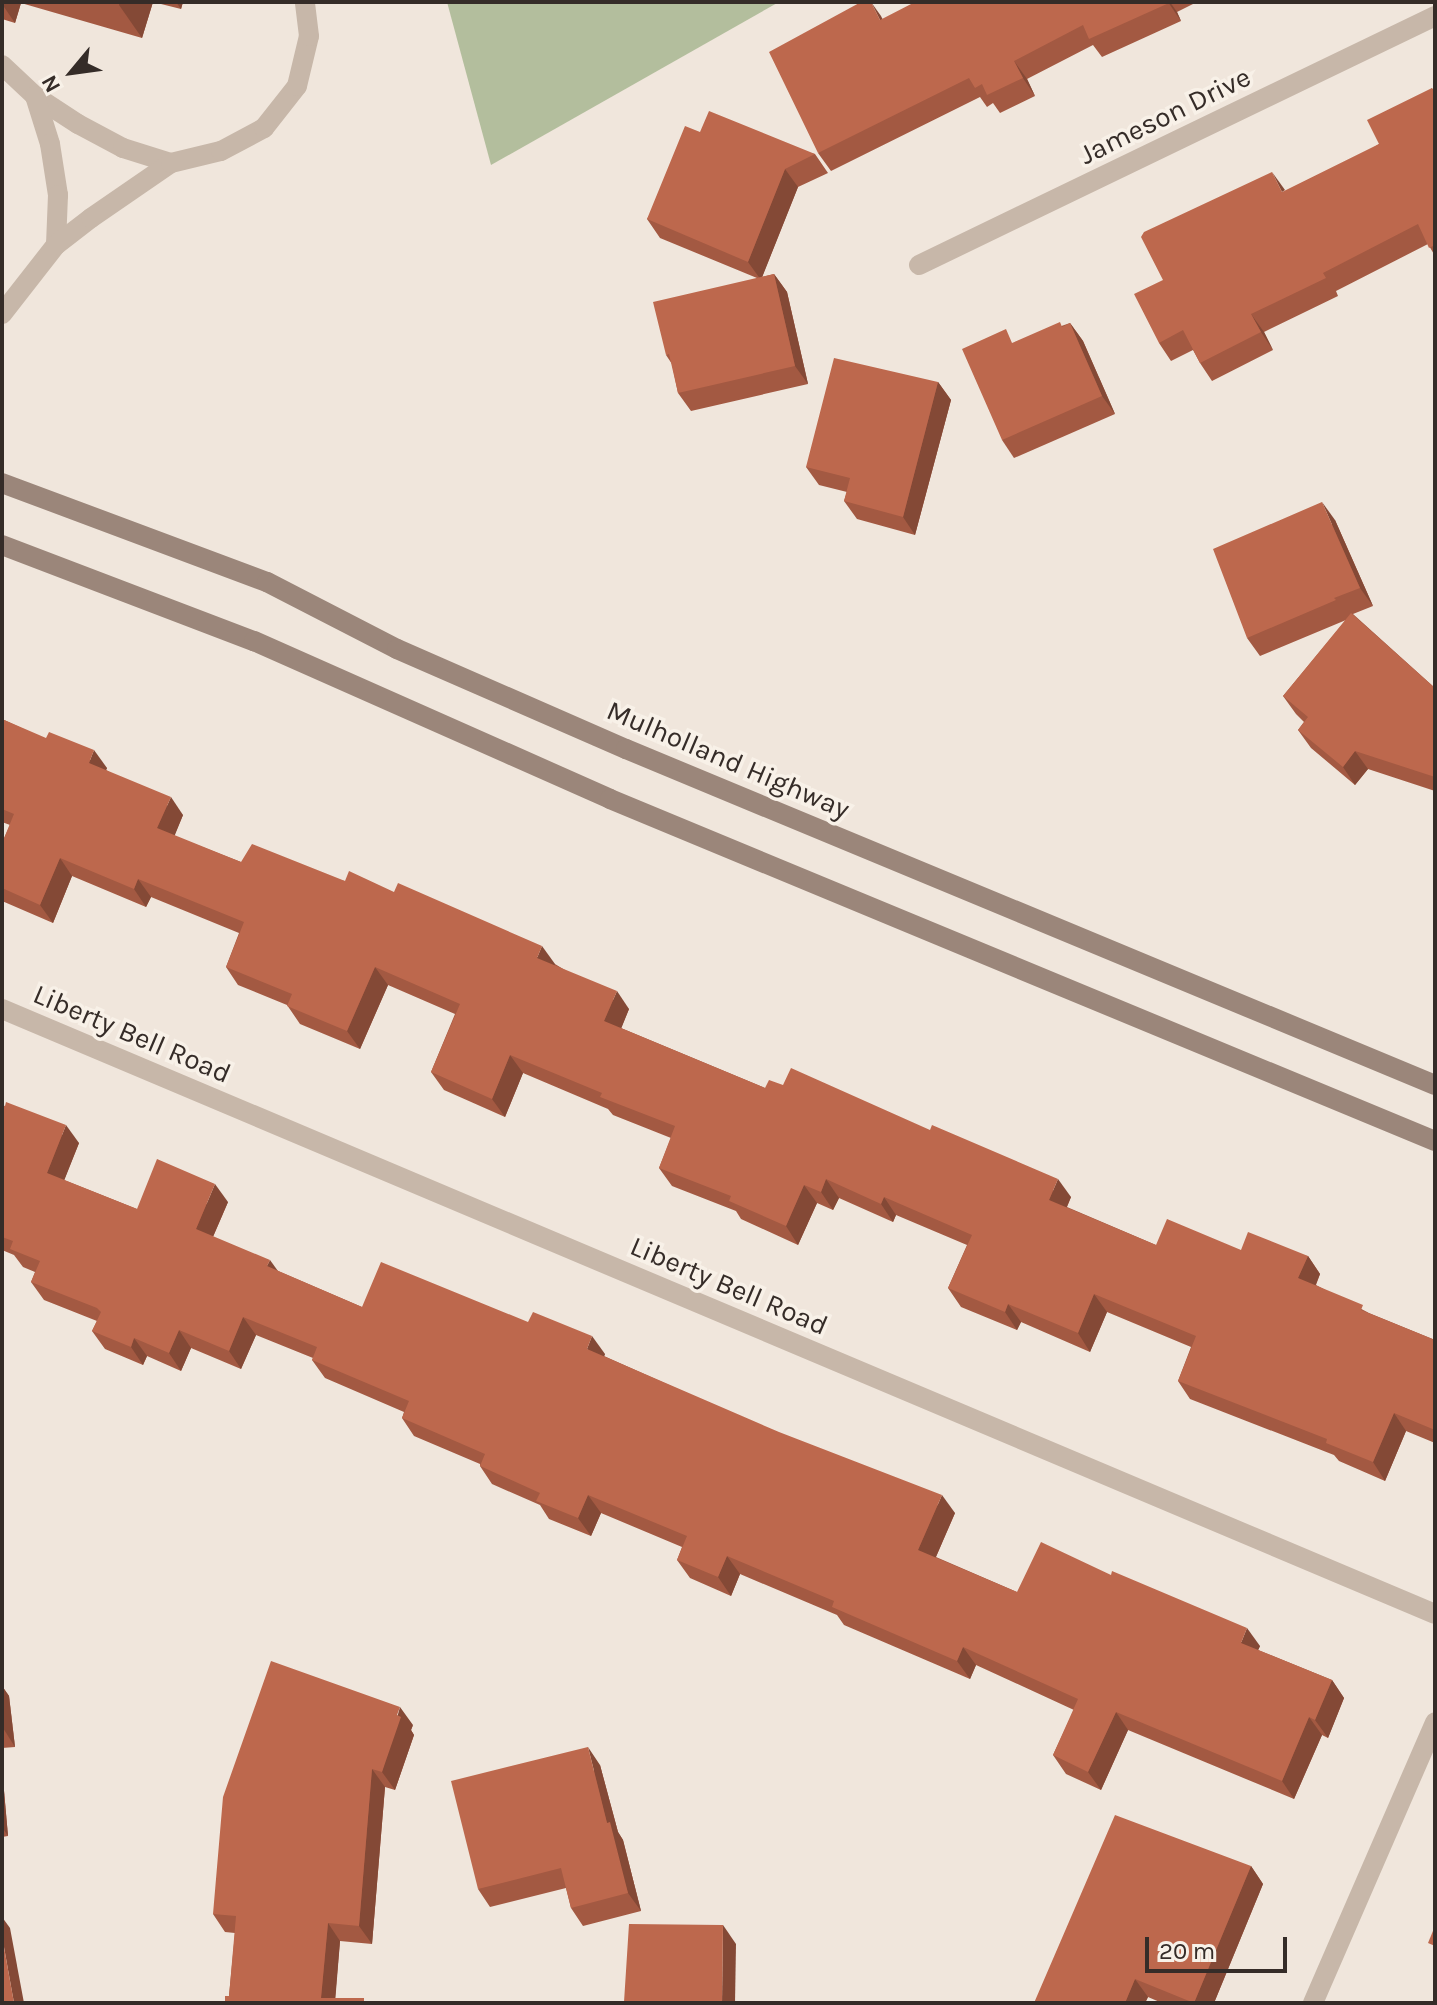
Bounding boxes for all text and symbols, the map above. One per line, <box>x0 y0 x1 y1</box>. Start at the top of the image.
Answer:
north arrow <box>32 32 112 112</box>
street label: Jameson Drive <box>1074 60 1256 172</box>
text: N <box>36 70 66 97</box>
street label: Mulholland Highway <box>602 694 854 826</box>
street label: Liberty Bell Road <box>28 977 236 1091</box>
street label: Liberty Bell Road <box>625 1229 833 1343</box>
scale bar <box>1149 1921 1291 1971</box>
text: 20 m <box>1159 1937 1215 1965</box>

